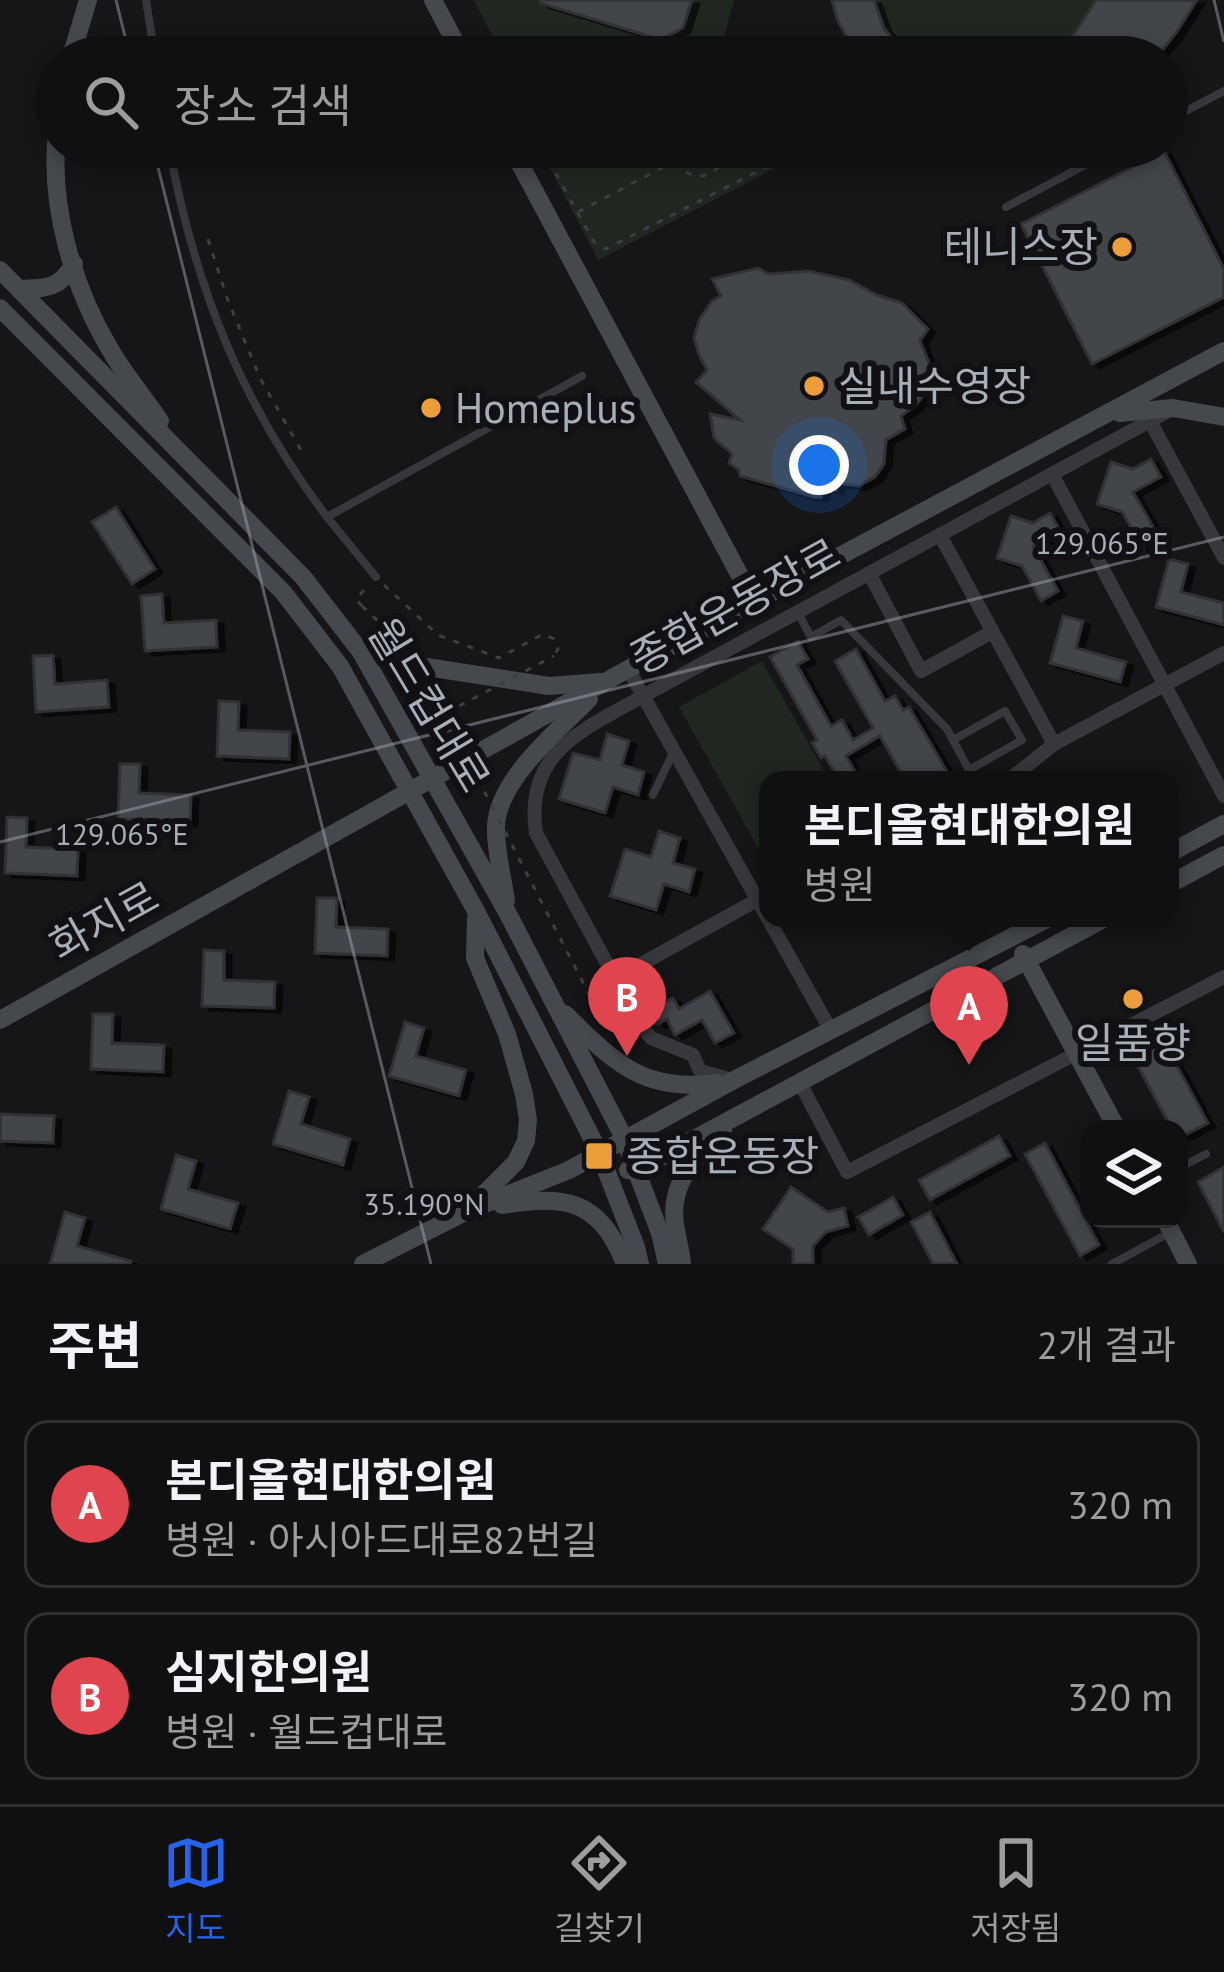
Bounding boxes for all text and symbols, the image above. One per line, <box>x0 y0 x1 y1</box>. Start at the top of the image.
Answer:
search box <box>36 36 1188 168</box>
icon: search <box>78 69 144 135</box>
text: 장소 검색 <box>174 76 352 134</box>
place label: 테니스장 <box>943 219 1098 274</box>
marker: 테니스장 <box>1109 234 1135 260</box>
place label: 실내수영장 <box>838 358 1031 413</box>
marker: 실내수영장 <box>801 373 827 399</box>
place label: Homeplus <box>455 380 636 435</box>
marker: Homeplus <box>418 395 444 421</box>
your location <box>789 435 849 495</box>
text: 129.065°E <box>1035 523 1169 562</box>
street label: 종합운동장로 <box>620 525 849 686</box>
street label: 월드컵대로 <box>356 608 503 802</box>
popup <box>759 771 1179 927</box>
text: 본디올현대한의원 <box>803 795 1135 853</box>
text: 129.065°E <box>55 814 189 853</box>
text: 병원 <box>803 859 875 910</box>
street label: 화지로 <box>40 868 168 973</box>
pin: B <box>588 957 666 1056</box>
pin: A <box>930 966 1008 1065</box>
marker: 일품향 <box>1120 986 1146 1012</box>
place label: 일품향 <box>1075 1015 1191 1070</box>
map controls <box>1080 1120 1188 1228</box>
button: layers <box>1080 1120 1188 1228</box>
place label: 종합운동장 <box>626 1128 819 1183</box>
marker: 종합운동장 <box>583 1140 615 1172</box>
text: 35.190°N <box>363 1184 485 1223</box>
text: 주변 <box>48 1312 142 1378</box>
text: 2개 결과 <box>1037 1319 1176 1370</box>
text: 본디올현대한의원 <box>165 1450 496 1508</box>
text: A <box>78 1479 102 1530</box>
text: 320 m <box>1067 1479 1173 1530</box>
text: 병원 · 아시아드대로82번길 <box>165 1514 598 1565</box>
text: 심지한의원 <box>165 1642 372 1700</box>
text: B <box>78 1671 102 1722</box>
text: 320 m <box>1067 1671 1173 1722</box>
text: 병원 · 월드컵대로 <box>165 1706 447 1757</box>
tab: 지도 <box>163 1830 229 1950</box>
tab: 길찾기 <box>554 1830 645 1950</box>
tab: 저장됨 <box>970 1830 1061 1950</box>

